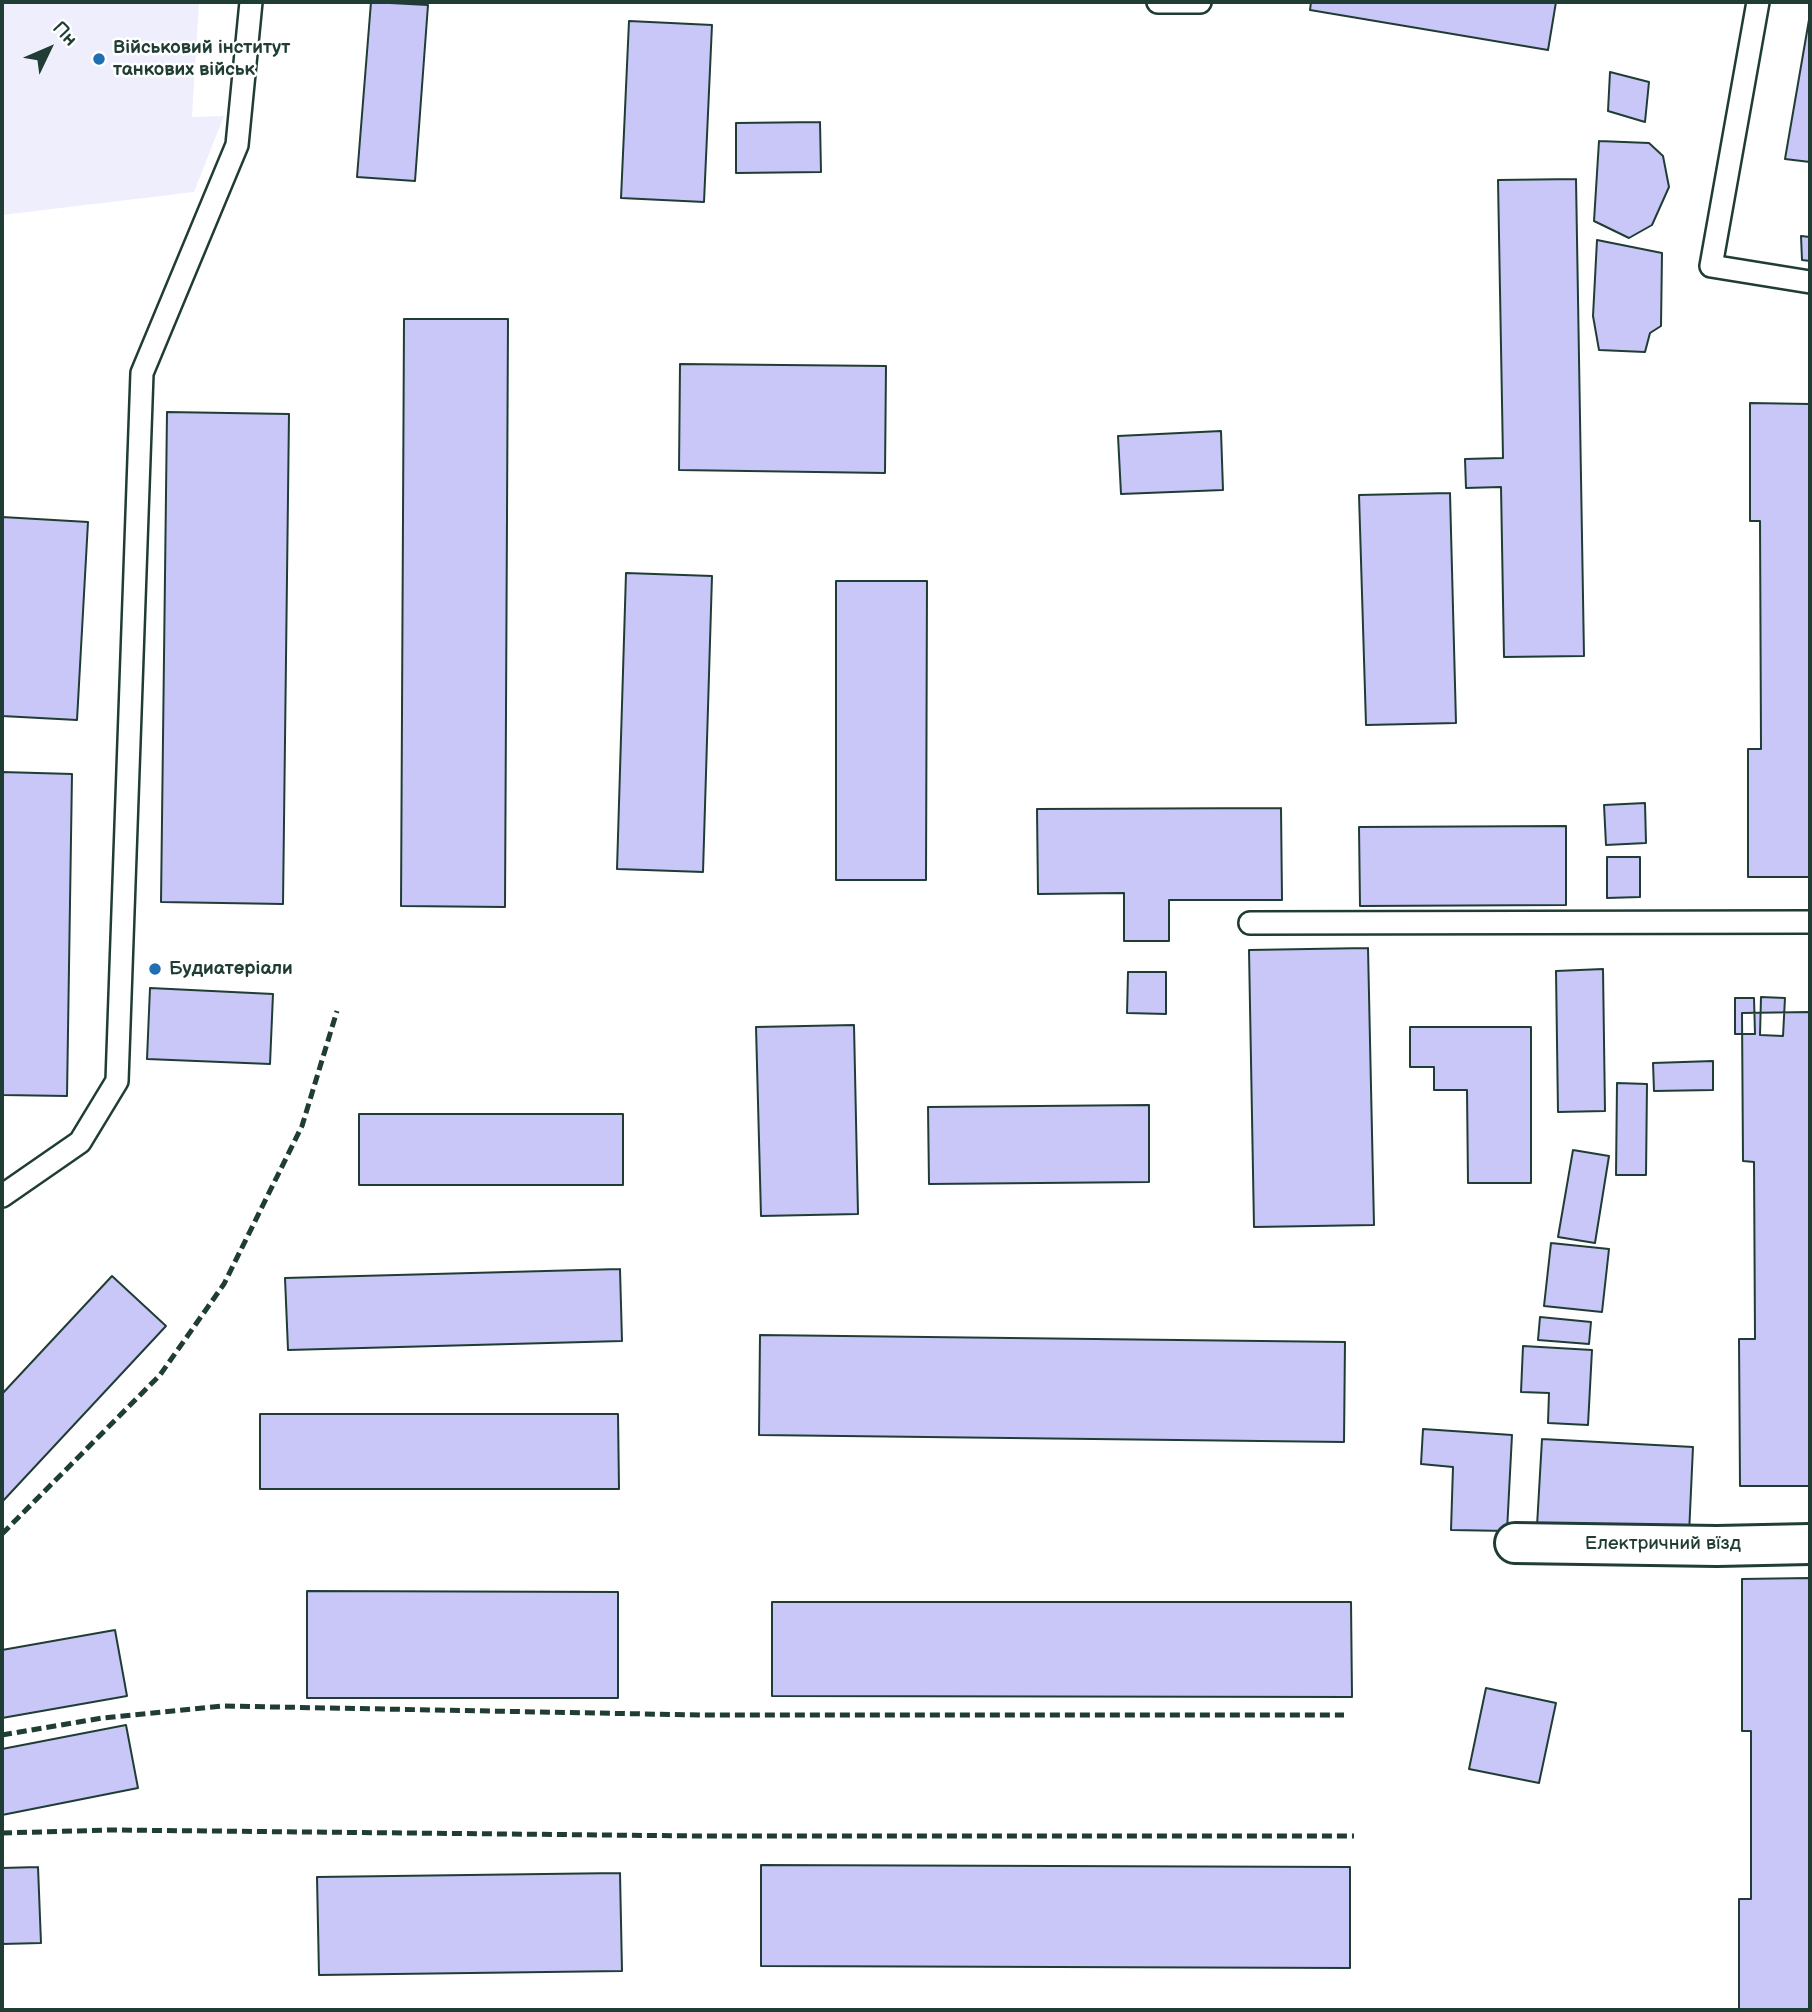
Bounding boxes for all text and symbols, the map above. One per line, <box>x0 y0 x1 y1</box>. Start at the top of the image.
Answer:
north arrow <box>14 14 84 84</box>
text: Пн <box>47 17 82 51</box>
place label: Військовий інститут танкових військ <box>113 37 290 81</box>
marker: Військовий інститут танкових військ <box>91 51 107 67</box>
place label: Будиатеріали <box>169 958 293 980</box>
marker: Будиатеріали <box>147 961 163 977</box>
street label: Електричний вїзд <box>1585 1533 1741 1555</box>

